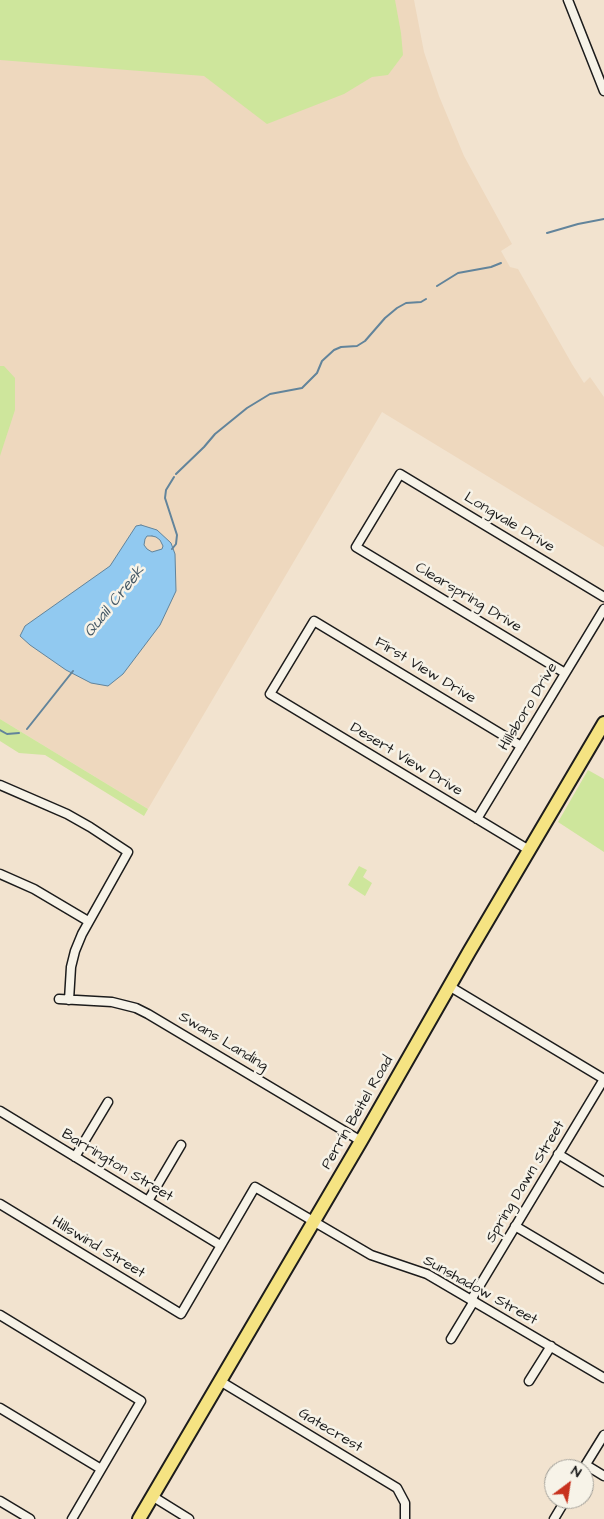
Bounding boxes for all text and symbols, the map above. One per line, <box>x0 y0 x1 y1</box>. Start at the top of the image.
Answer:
street label: Longvale Drive <box>461 489 557 557</box>
street label: Clearspring Drive <box>412 559 524 637</box>
water label: Quail Creek <box>80 562 150 642</box>
street label: First View Drive <box>371 634 479 708</box>
street label: Hillsboro Drive <box>496 660 562 754</box>
street label: Desert View Drive <box>347 719 465 801</box>
street label: Swans Landing <box>175 1008 271 1076</box>
street label: Perrin Beitel Road <box>318 1053 398 1173</box>
street label: Spring Dawn Street <box>482 1118 570 1246</box>
street label: Barrington Street <box>58 1126 176 1206</box>
street label: Hillswind Street <box>48 1213 148 1283</box>
street label: Sunshadow Street <box>420 1252 540 1330</box>
street label: Gatecrest <box>295 1405 365 1457</box>
north arrow <box>544 1459 594 1509</box>
text: N <box>567 1461 585 1483</box>

